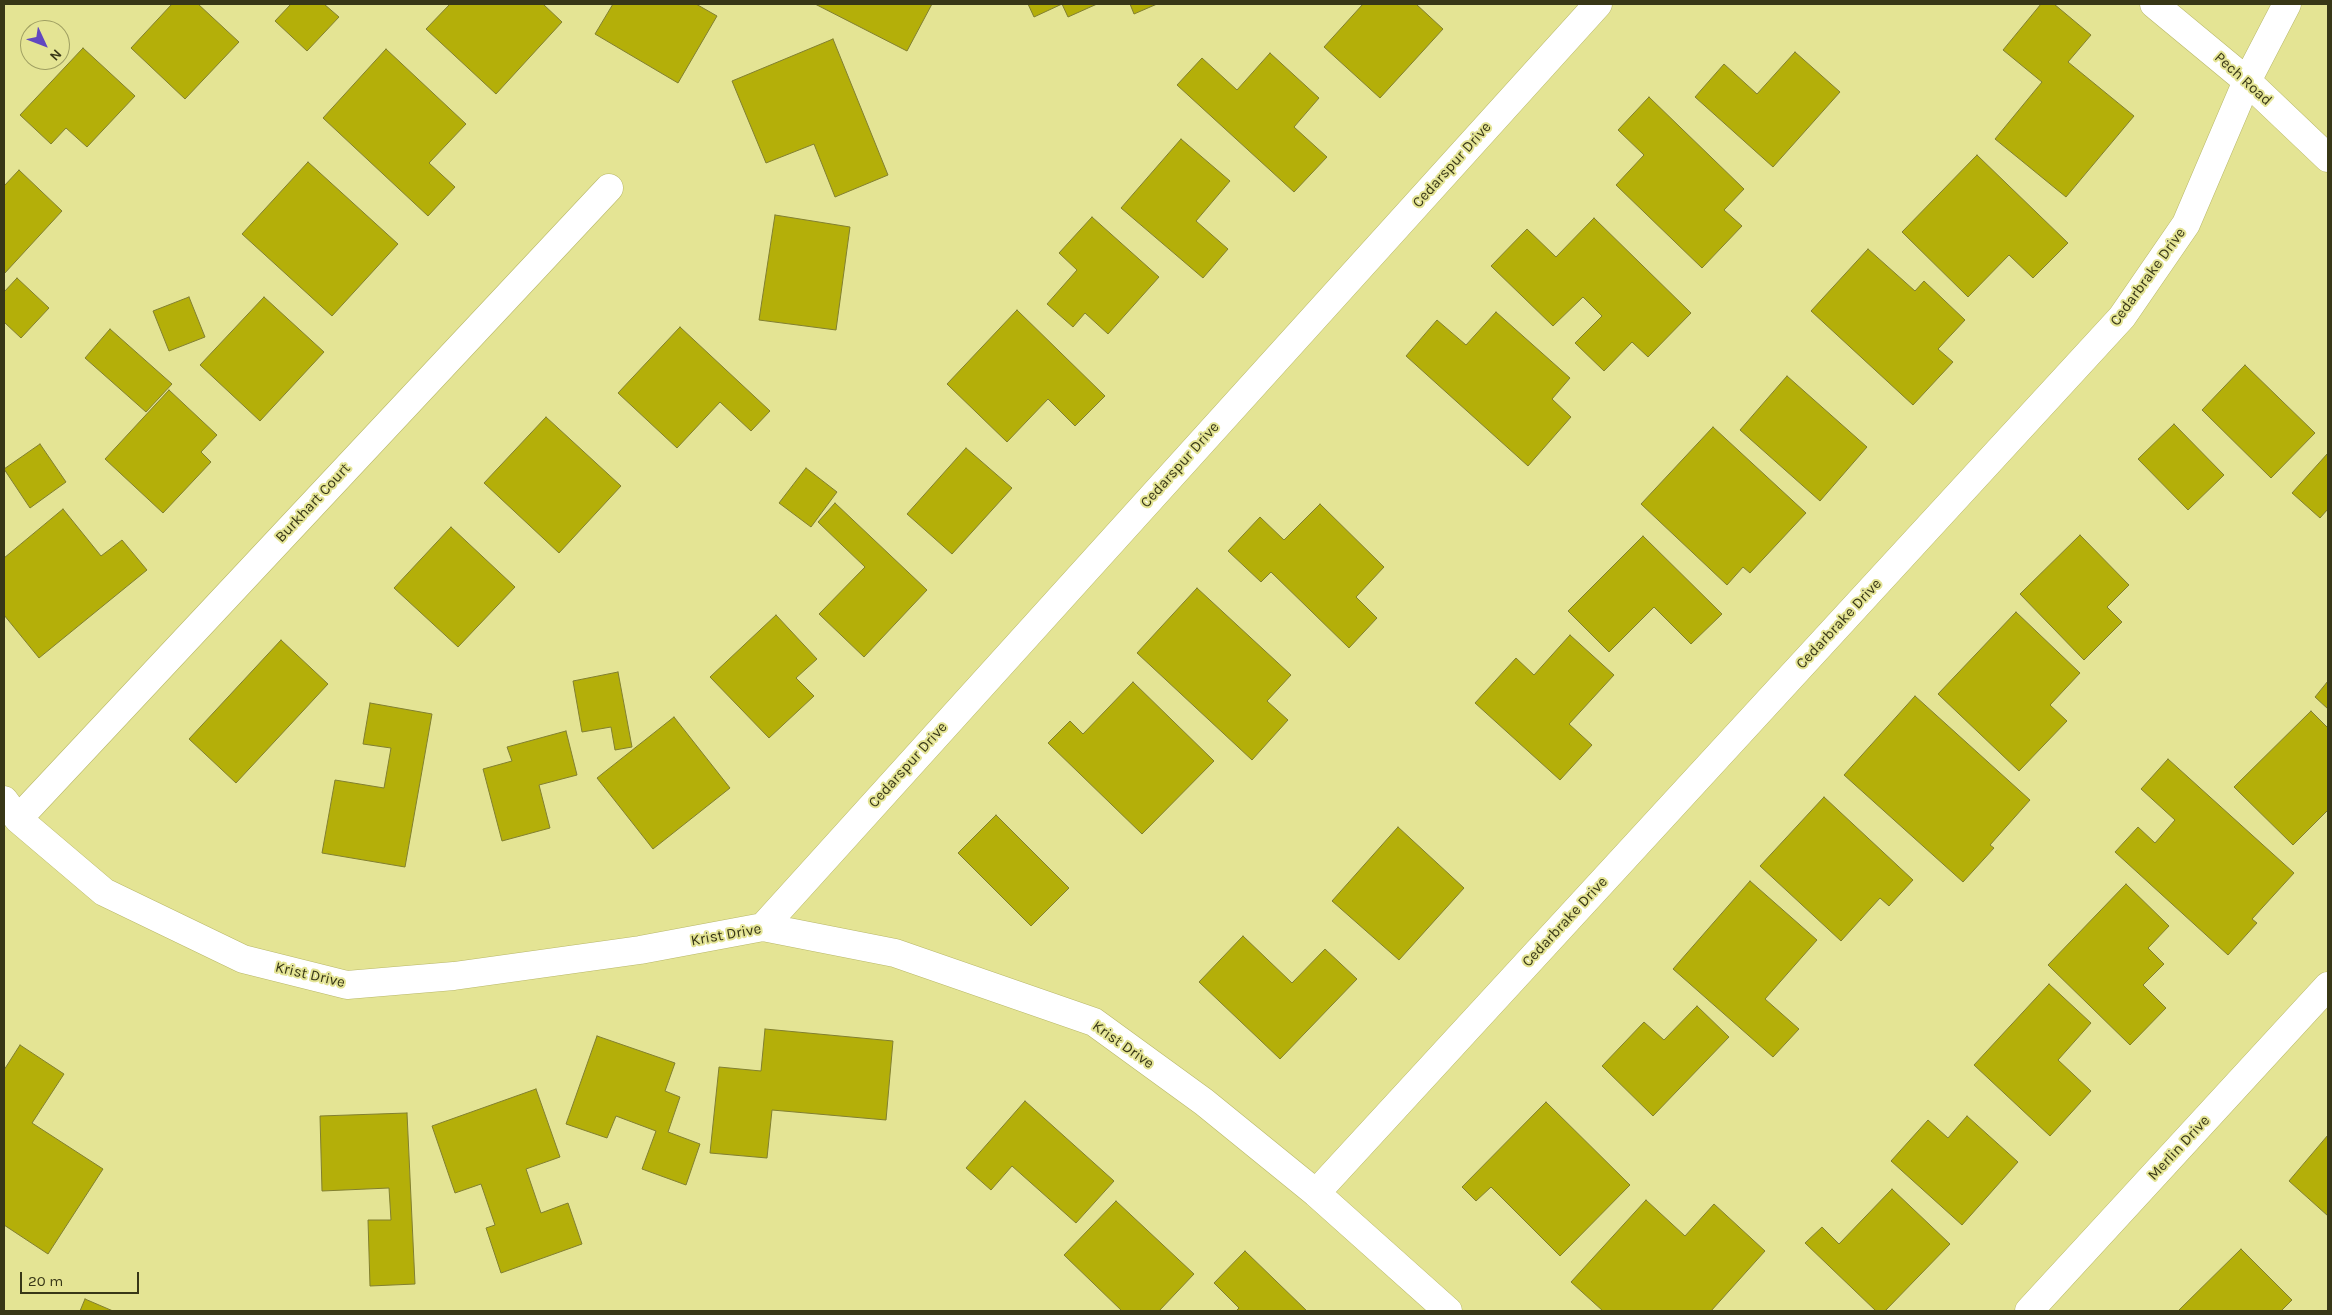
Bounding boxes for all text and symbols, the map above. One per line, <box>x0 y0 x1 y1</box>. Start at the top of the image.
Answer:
north arrow <box>20 20 70 70</box>
text: N <box>46 45 65 64</box>
street label: Pech Road <box>2211 49 2275 109</box>
street label: Cedarspur Drive <box>1409 118 1495 212</box>
street label: Cedarbrake Drive <box>2106 224 2190 330</box>
street label: Cedarspur Drive <box>1137 418 1223 512</box>
street label: Burkhart Court <box>272 460 354 546</box>
street label: Cedarbrake Drive <box>1793 575 1885 673</box>
street label: Cedarspur Drive <box>865 718 951 812</box>
street label: Cedarbrake Drive <box>1519 873 1611 971</box>
street label: Krist Drive <box>689 920 763 950</box>
street label: Krist Drive <box>273 958 347 992</box>
street label: Krist Drive <box>1089 1017 1157 1073</box>
street label: Merlin Drive <box>2144 1112 2214 1184</box>
scale bar <box>22 1262 141 1294</box>
text: 20 m <box>28 1272 63 1290</box>

